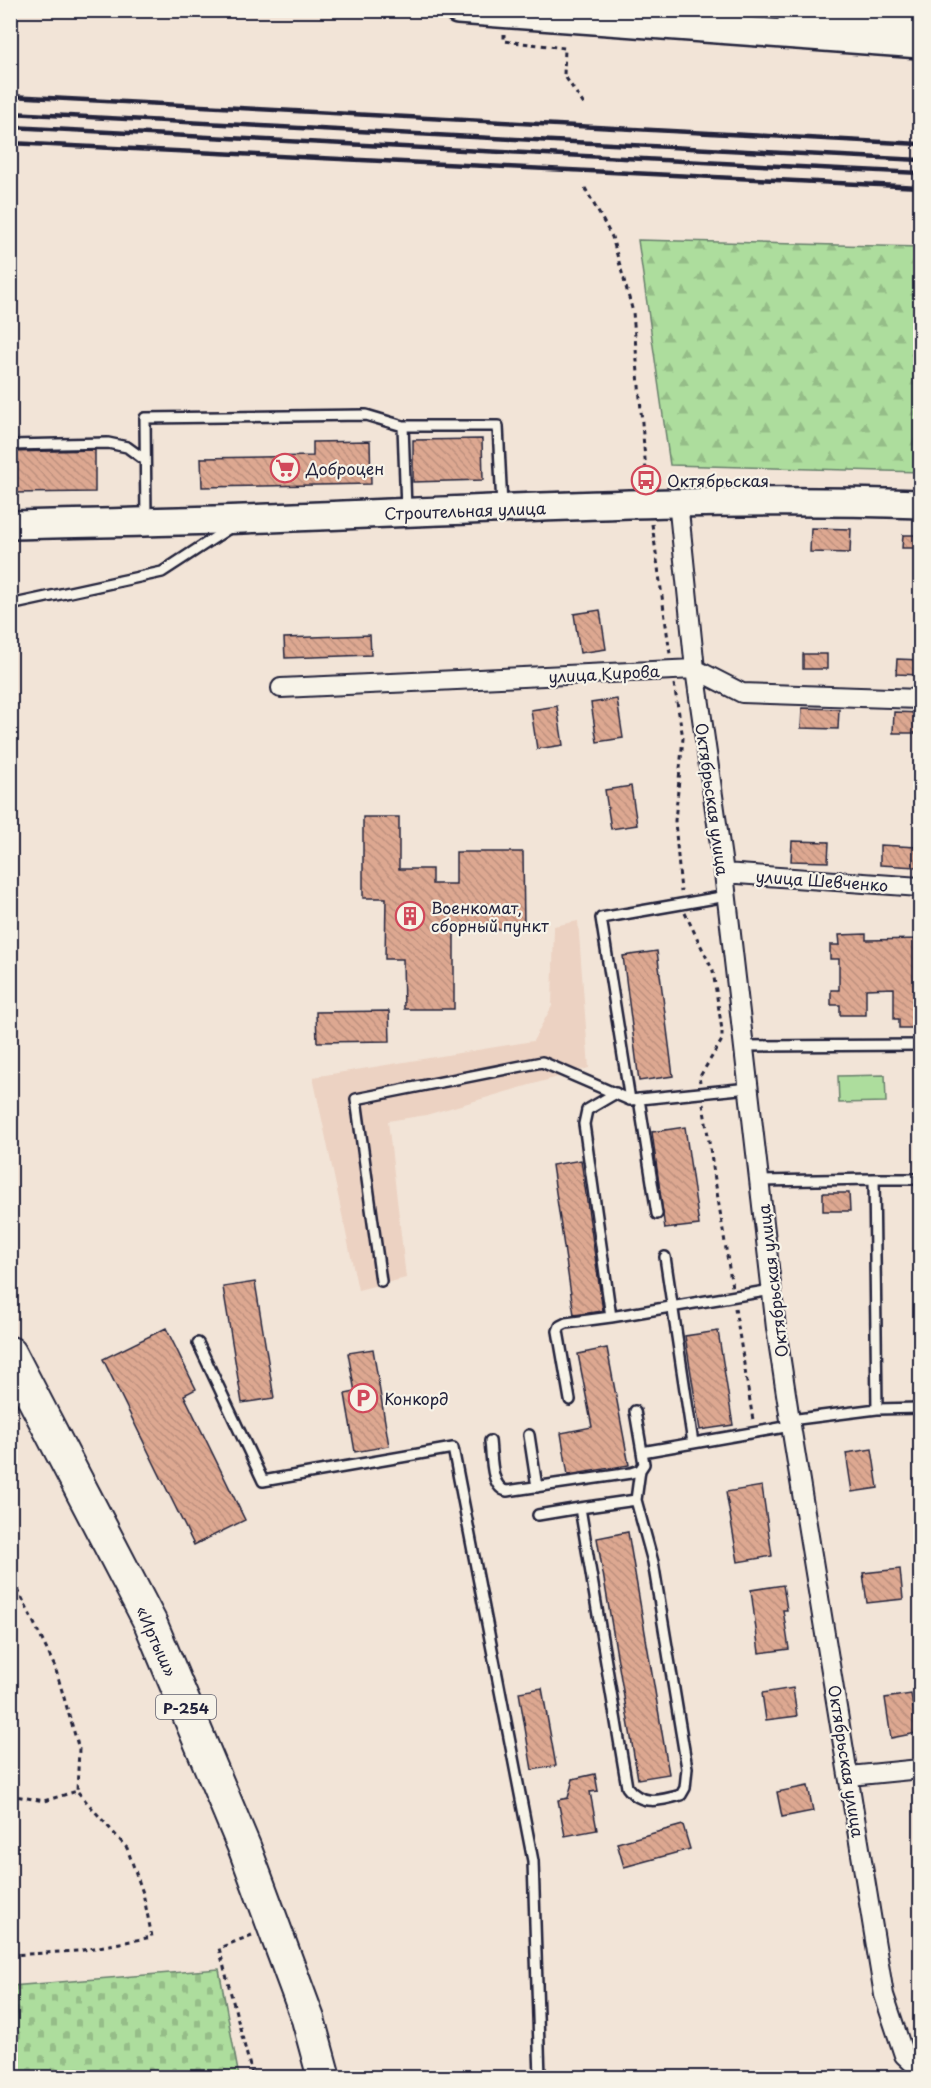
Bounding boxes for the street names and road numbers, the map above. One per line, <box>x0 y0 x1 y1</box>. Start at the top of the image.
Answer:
street label: Строительная улица <box>384 495 546 525</box>
street label: улица Кирова <box>548 658 660 688</box>
street label: Октябрьская улица <box>690 721 736 877</box>
street label: улица Шевченко <box>755 863 889 897</box>
street label: Октябрьская улица <box>751 1203 793 1359</box>
street label: «Иртыш» <box>131 1602 183 1680</box>
street label: Октябрьская улица <box>823 1683 871 1839</box>
road number: Р-254 <box>156 1695 216 1719</box>

